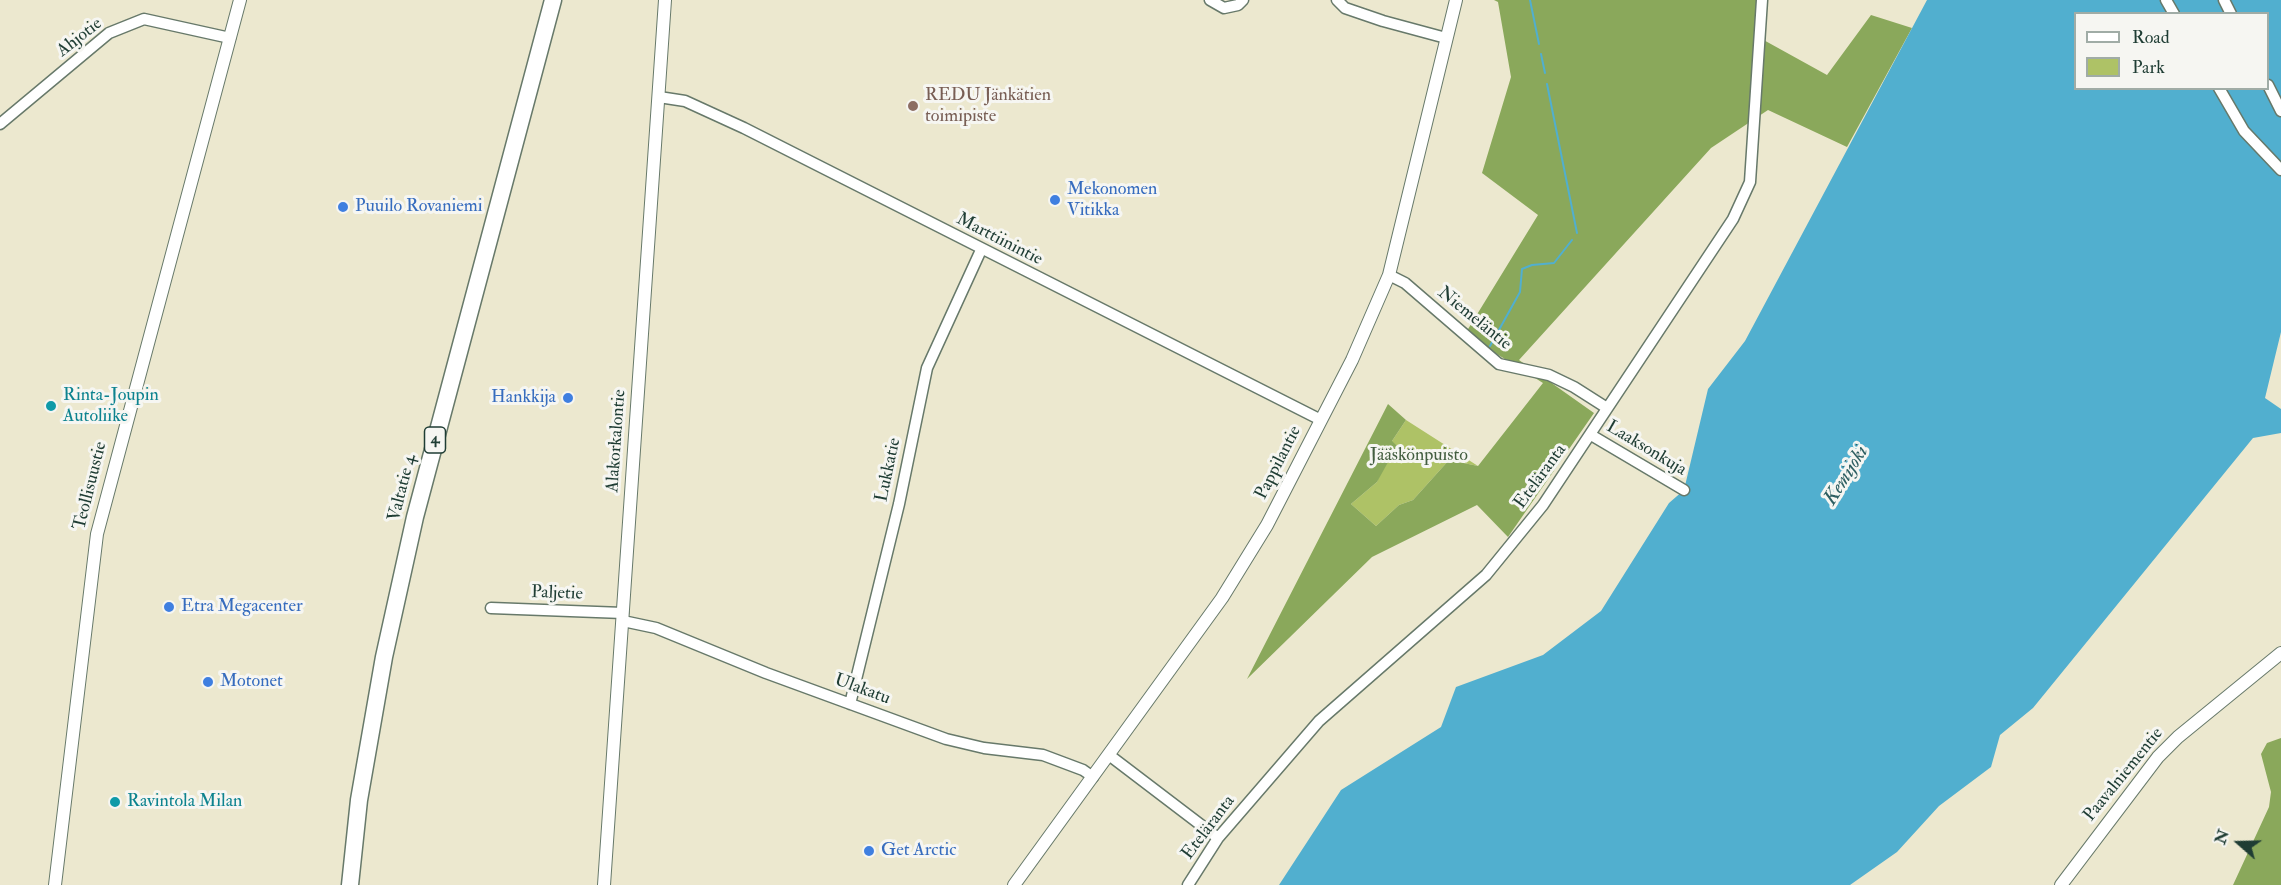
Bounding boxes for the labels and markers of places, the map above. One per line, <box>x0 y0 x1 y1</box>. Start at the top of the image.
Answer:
place label: REDU Jänkätien toimipiste <box>925 85 1051 128</box>
marker: REDU Jänkätien toimipiste <box>906 99 920 113</box>
place label: Mekonomen Vitikka <box>1067 179 1157 222</box>
marker: Mekonomen Vitikka <box>1048 193 1062 207</box>
place label: Puuilo Rovaniemi <box>355 196 483 218</box>
marker: Puuilo Rovaniemi <box>336 200 350 214</box>
place label: Rinta-Joupin Autoliike <box>63 385 159 428</box>
place label: Hankkija <box>491 387 556 409</box>
marker: Hankkija <box>561 391 575 405</box>
marker: Rinta-Joupin Autoliike <box>44 399 58 413</box>
place label: Etra Megacenter <box>181 596 303 618</box>
marker: Etra Megacenter <box>162 600 176 614</box>
place label: Motonet <box>220 671 283 693</box>
marker: Motonet <box>201 675 215 689</box>
place label: Ravintola Milan <box>127 791 242 813</box>
marker: Ravintola Milan <box>108 795 122 809</box>
place label: Get Arctic <box>881 840 956 862</box>
marker: Get Arctic <box>862 844 876 858</box>

